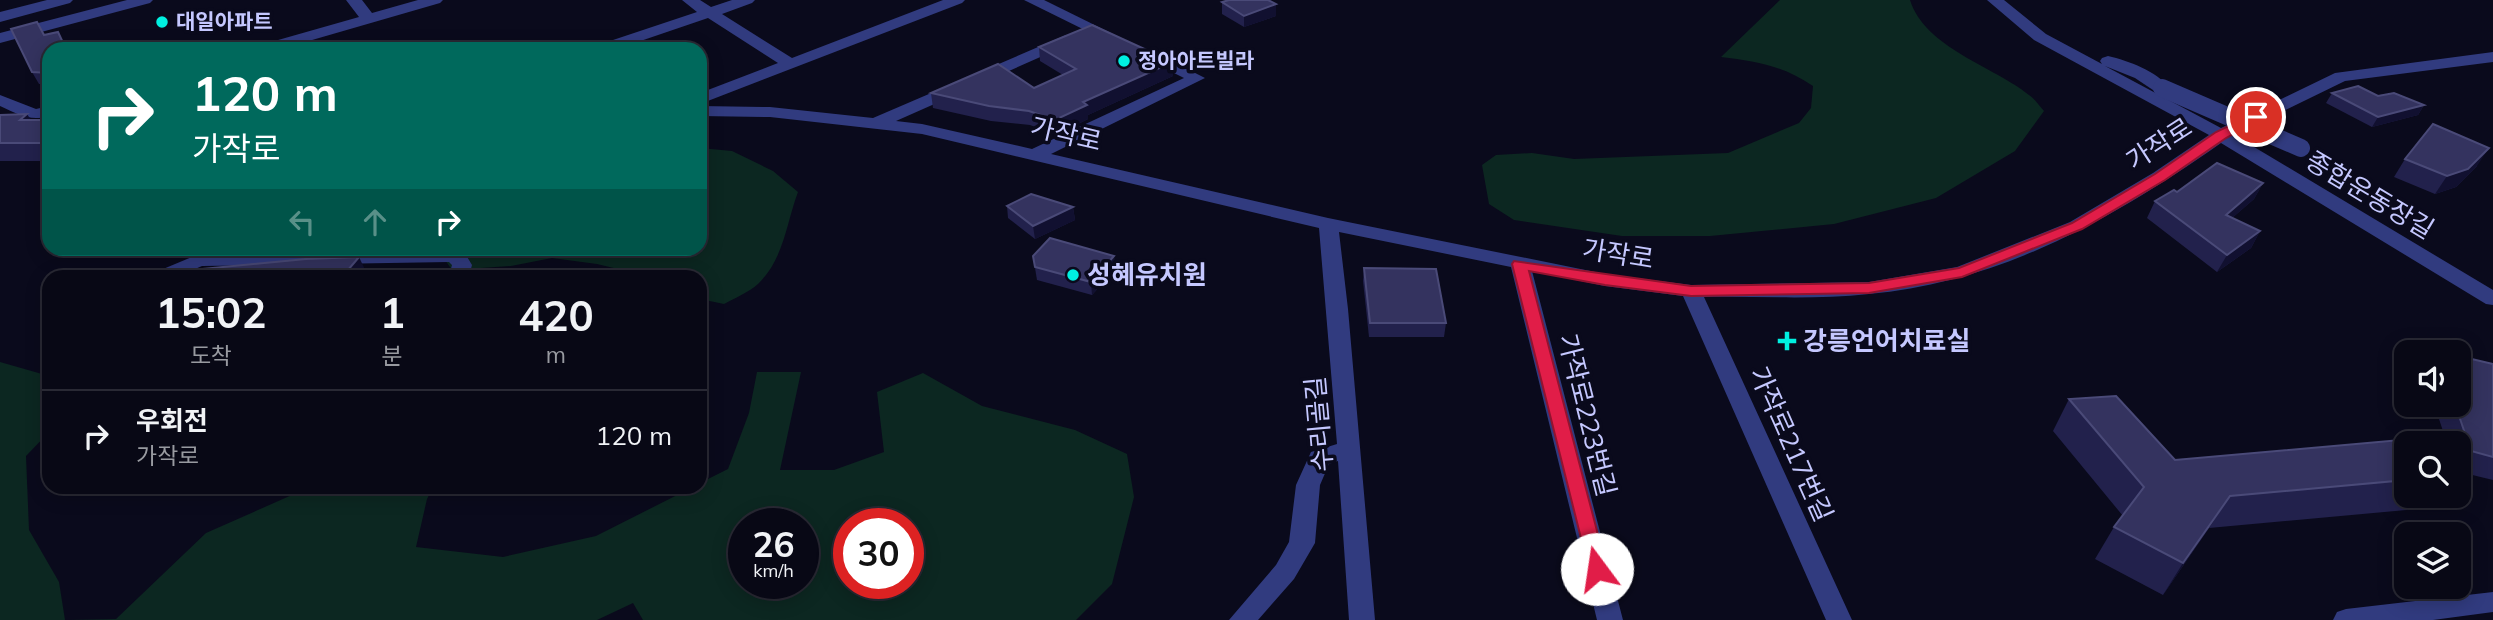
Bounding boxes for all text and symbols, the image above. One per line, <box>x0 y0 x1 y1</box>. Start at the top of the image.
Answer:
place label: 대일아파트 <box>176 8 273 34</box>
marker: 대일아파트 <box>154 14 170 30</box>
place label: 정아아트빌라 <box>1138 47 1255 73</box>
marker: 정아아트빌라 <box>1116 53 1132 69</box>
text: 120 m <box>192 62 338 123</box>
icon: right <box>77 70 168 161</box>
pin <box>2226 87 2286 147</box>
icon: arrive <box>2237 98 2275 136</box>
street label: 가작로 <box>1027 109 1105 158</box>
street label: 가작로 <box>2120 110 2198 177</box>
text: 가작로 <box>192 128 280 168</box>
street label: 종합운동장길 <box>2300 143 2440 246</box>
icon: left <box>283 203 321 241</box>
icon: ahead <box>356 203 394 241</box>
icon: right <box>429 203 467 241</box>
street label: 가작로 <box>1580 232 1656 275</box>
place label: 성혜유치원 <box>1087 258 1207 291</box>
marker: 성혜유치원 <box>1065 267 1081 283</box>
text: 15:02 <box>155 286 266 339</box>
text: 1 <box>380 286 405 339</box>
text: 420 <box>518 289 594 342</box>
place label: 강릉언어치료실 <box>1803 324 1970 357</box>
street label: 가작로223번길 <box>1551 330 1624 500</box>
marker: 강릉언어치료실 <box>1777 331 1797 351</box>
text: m <box>546 340 566 369</box>
map controls <box>2394 340 2471 599</box>
button: sound <box>2394 340 2471 417</box>
text: 도착 <box>190 341 232 370</box>
text: 분 <box>382 341 403 370</box>
street label: 가작로217번길 <box>1743 361 1840 527</box>
street label: 수리골길 <box>1298 375 1339 473</box>
text: 우회전 <box>136 404 208 437</box>
icon: right <box>77 417 115 455</box>
text: 120 m <box>596 419 672 452</box>
button: search <box>2394 431 2471 508</box>
text: 가작로 <box>136 441 199 470</box>
speed limit sign: 30 <box>833 508 924 599</box>
text: 26 <box>752 522 795 566</box>
button: layers <box>2394 522 2471 599</box>
position arrow <box>1560 532 1634 606</box>
text: km/h <box>753 559 794 582</box>

